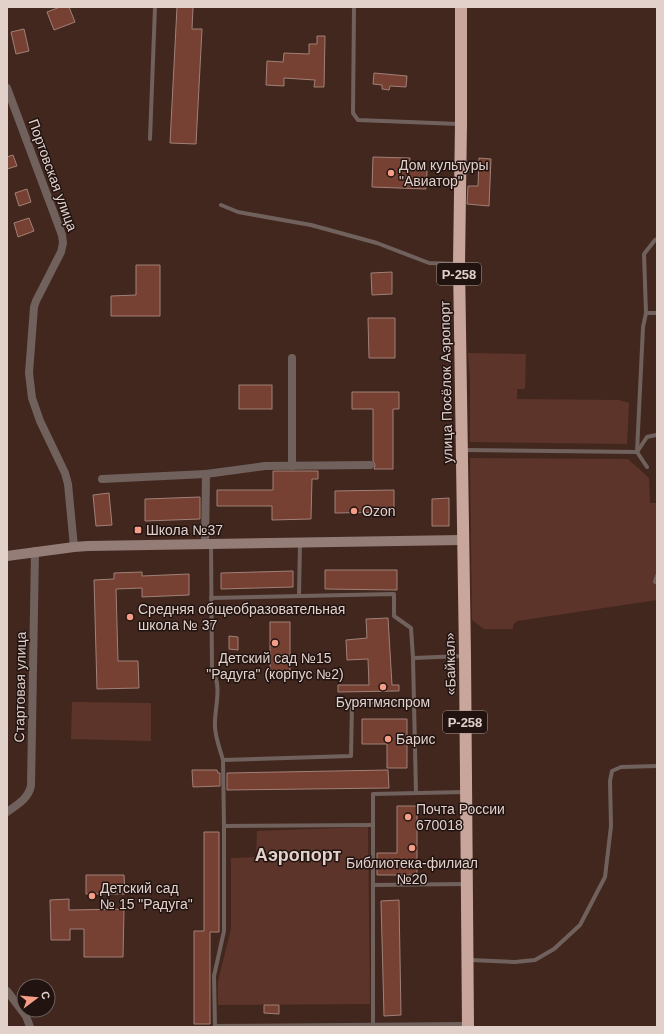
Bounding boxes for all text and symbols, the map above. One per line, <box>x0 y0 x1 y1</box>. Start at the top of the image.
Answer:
street label: Портовская улица <box>25 117 81 233</box>
place label: Дом культуры "Авиатор" <box>399 157 489 189</box>
marker: Дом культуры "Авиатор" <box>386 168 396 178</box>
road number: Р-258 <box>437 263 481 285</box>
street label: улица Посёлок Аэропорт <box>437 300 455 464</box>
place label: Ozon <box>362 503 395 519</box>
marker: Ozon <box>349 506 359 516</box>
place label: Школа №37 <box>146 522 223 538</box>
marker: Школа №37 <box>133 525 143 535</box>
place label: Средняя общеобразовательная школа № 37 <box>138 601 345 633</box>
marker: Средняя общеобразовательная школа № 37 <box>125 612 135 622</box>
street label: Стартовая улица <box>11 631 29 742</box>
street label: «Байкал» <box>441 632 459 696</box>
marker: Детский сад №15 "Радуга" (корпус №2) <box>270 638 280 648</box>
place label: Детский сад №15 "Радуга" (корпус №2) <box>206 650 344 682</box>
marker: Бурятмяспром <box>378 682 388 692</box>
place label: Бурятмяспром <box>336 694 430 710</box>
road number: Р-258 <box>443 711 487 733</box>
place label: Барис <box>396 731 436 747</box>
marker: Барис <box>383 734 393 744</box>
place label: Почта России 670018 <box>416 801 505 833</box>
marker: Почта России 670018 <box>403 812 413 822</box>
marker: Библиотека-филиал №20 <box>407 843 417 853</box>
district label: Аэропорт <box>255 845 341 865</box>
place label: Библиотека-филиал №20 <box>346 855 478 887</box>
place label: Детский сад № 15 "Радуга" <box>100 880 193 912</box>
marker: Детский сад № 15 "Радуга" <box>87 891 97 901</box>
north arrow <box>16 978 56 1018</box>
text: С <box>39 990 52 1001</box>

